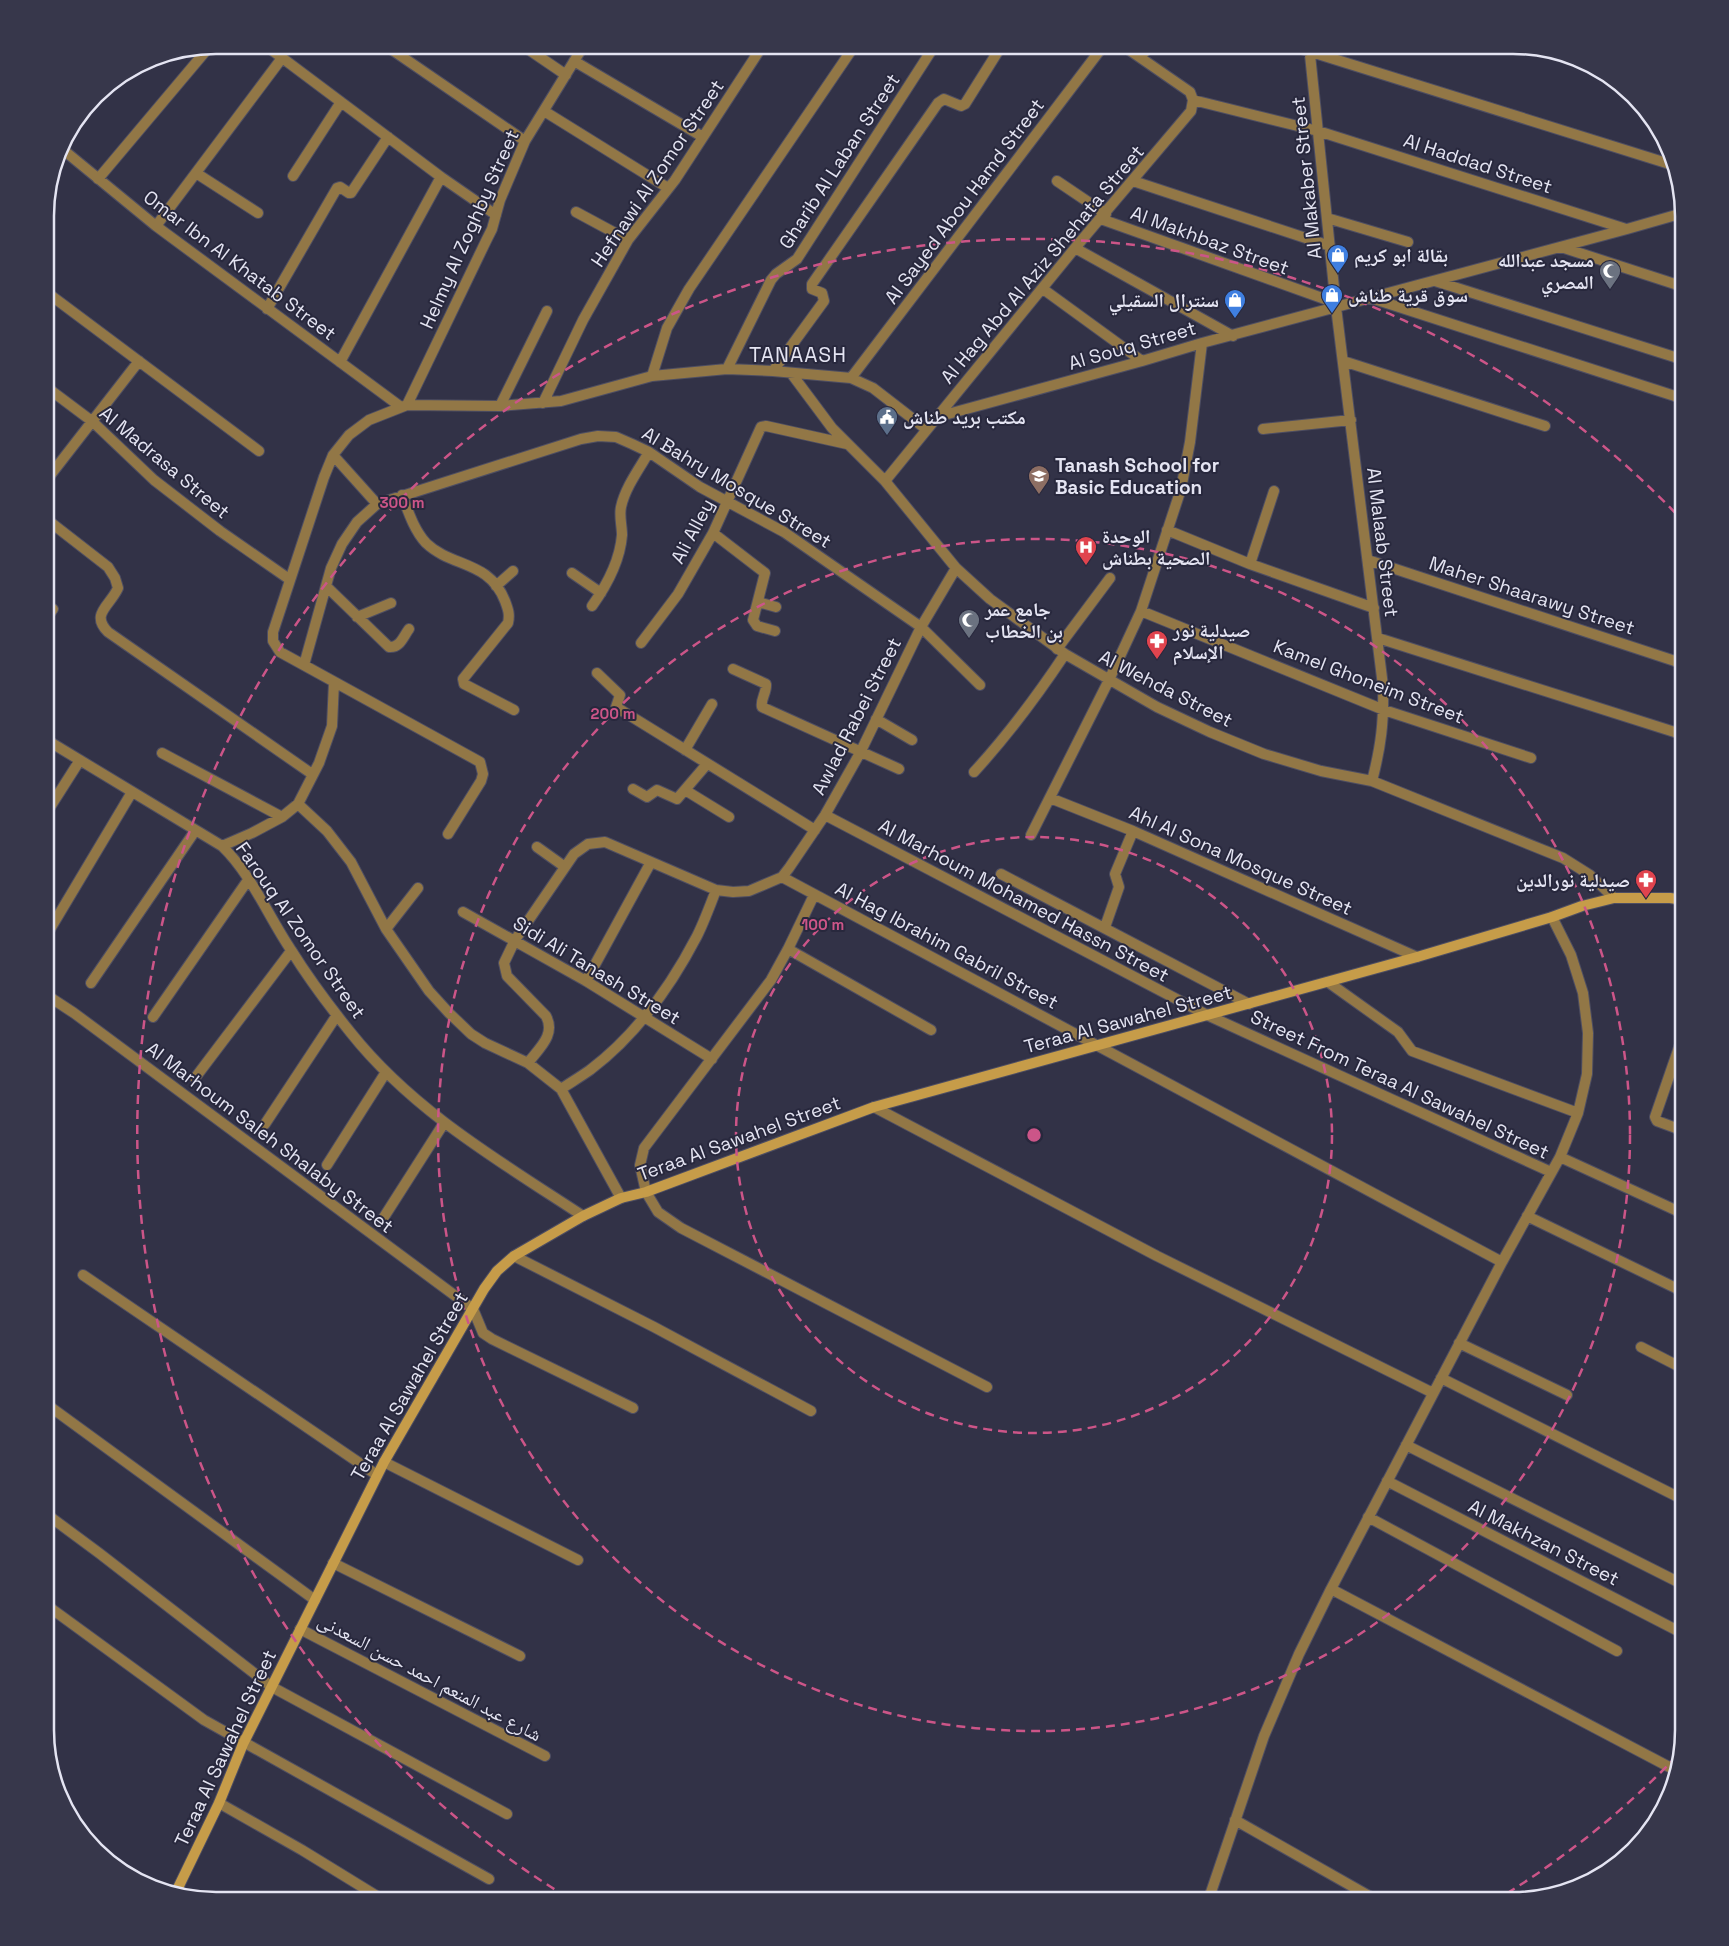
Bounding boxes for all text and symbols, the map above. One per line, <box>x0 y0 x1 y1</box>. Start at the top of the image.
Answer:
street label: Gharib Al Laban Street <box>773 69 906 254</box>
street label: Hefnawi Al Zomor Street <box>585 75 729 272</box>
street label: Al Sayed Abou Hamd Street <box>879 94 1050 309</box>
street label: Al Makaber Street <box>1286 95 1327 261</box>
street label: Helmy Al Zoghby Street <box>414 126 525 333</box>
street label: Al Haddad Street <box>1400 128 1555 199</box>
street label: Al Hag Abd Al Aziz Shehata Street <box>935 140 1150 389</box>
street label: Omar Ibn Al Khatab Street <box>138 185 341 346</box>
street label: Al Makhbaz Street <box>1127 200 1292 281</box>
shop icon: بقالة ابو كريم <box>1326 243 1350 274</box>
place label: بقالة ابو كريم <box>1354 243 1448 268</box>
place label: مسجد عبدالله المصري <box>1498 248 1594 298</box>
mosque icon: مسجد عبدالله المصري <box>1598 259 1622 290</box>
shop icon: سوق قرية طناش <box>1320 283 1344 314</box>
place label: سوق قرية طناش <box>1348 283 1468 308</box>
place label: سنترال السقيلي <box>1109 288 1219 316</box>
shop icon: سنترال السقيلي <box>1223 288 1247 319</box>
street label: Al Souq Street <box>1065 315 1199 376</box>
district label: TANAASH <box>749 341 847 368</box>
street label: Al Madrasa Street <box>94 401 235 524</box>
public building icon: مكتب بريد طناش <box>875 405 899 436</box>
place label: مكتب بريد طناش <box>903 405 1026 430</box>
street label: Al Bahry Mosque Street <box>637 421 836 554</box>
place label: Tanash School for Basic Education <box>1055 453 1219 500</box>
school or university icon: Tanash School for Basic Education <box>1027 464 1051 495</box>
street label: Al Malaab Street <box>1361 466 1404 618</box>
text: 300 m <box>379 493 425 512</box>
street label: Ali Alley <box>665 494 720 568</box>
place label: الوحدة الصحية بطناش <box>1102 524 1210 571</box>
hospital icon: الوحدة الصحية بطناش <box>1074 535 1098 566</box>
street label: Maher Shaarawy Street <box>1426 550 1638 641</box>
place label: جامع عمر بن الخطاب <box>984 597 1063 644</box>
mosque icon: جامع عمر بن الخطاب <box>957 608 981 639</box>
place label: صيدلية نور الإسلام <box>1172 618 1250 666</box>
pharmacy icon: صيدلية نور الإسلام <box>1145 629 1169 660</box>
street label: Awlad Rabei Street <box>806 633 907 799</box>
street label: Kamel Ghoneim Street <box>1270 634 1468 729</box>
street label: Al Wehda Street <box>1095 644 1237 733</box>
text: 200 m <box>591 704 635 723</box>
street label: Ahl Al Sona Mosque Street <box>1125 800 1356 921</box>
street label: Al Marhoum Mohamed Hassn Street <box>874 813 1173 988</box>
street label: Farouq Al Zomor Street <box>230 837 371 1024</box>
place label: صيدلية نورالدين <box>1516 868 1630 893</box>
pharmacy icon: صيدلية نورالدين <box>1634 868 1658 899</box>
street label: Al Hag Ibrahim Gabril Street <box>831 876 1063 1015</box>
street label: Sidi Ali Tanash Street <box>508 911 685 1030</box>
text: 100 m <box>802 915 844 934</box>
street label: Teraa Al Sawahel Street <box>1021 980 1235 1059</box>
street label: Street From Teraa Al Sawahel Street <box>1246 1004 1553 1165</box>
street label: Al Marhoum Saleh Shalaby Street <box>141 1036 399 1239</box>
street label: Teraa Al Sawahel Street <box>634 1090 844 1187</box>
centre of rings <box>1025 1126 1043 1144</box>
street label: Teraa Al Sawahel Street <box>345 1287 474 1485</box>
street label: Al Makhzan Street <box>1464 1494 1623 1591</box>
street label: شارع عبد المنعم احمد حسن السعدنى <box>313 1608 546 1747</box>
street label: Teraa Al Sawahel Street <box>169 1646 282 1851</box>

